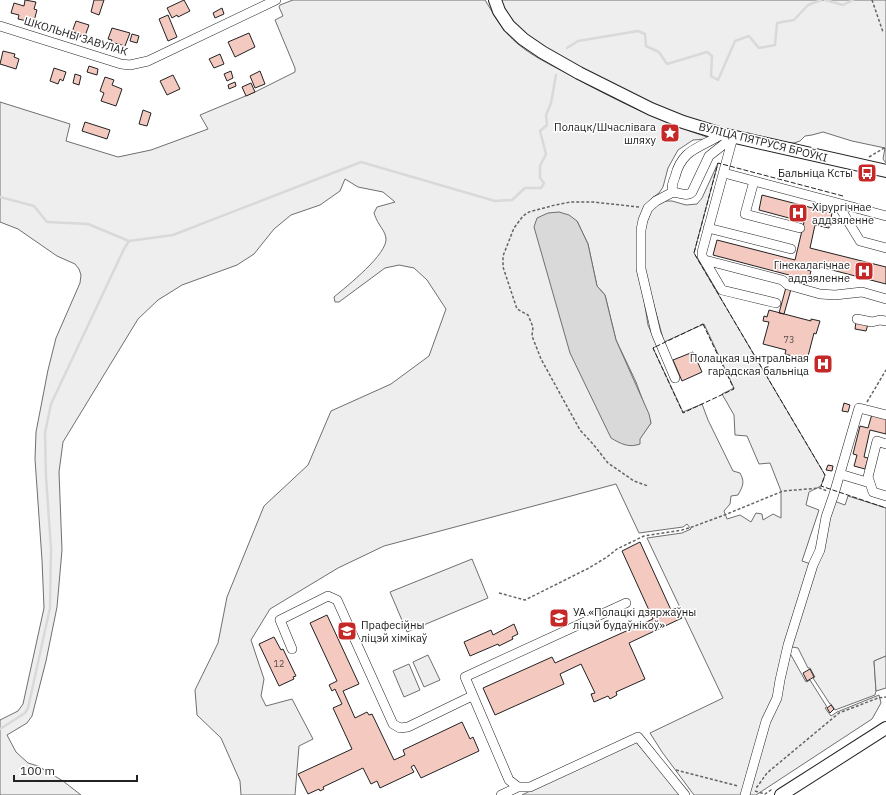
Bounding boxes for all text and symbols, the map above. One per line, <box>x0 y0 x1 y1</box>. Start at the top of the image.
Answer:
street label: ШКОЛЬНЫ ЗАВУЛАК <box>22 14 130 58</box>
street label: ВУЛІЦА ПЯТРУСЯ БРОЎКІ <box>697 119 829 165</box>
place label: Полацк/Шчаслівага шляху <box>554 120 657 147</box>
place icon: Полацк/Шчаслівага шляху <box>659 122 681 144</box>
bus stop icon: Бальніца Ксты <box>856 162 878 184</box>
place label: Бальніца Ксты <box>778 166 853 180</box>
place label: Хірургічнае аддзяленне <box>812 200 874 227</box>
hospital icon: Хірургічнае аддзяленне <box>787 202 809 224</box>
place label: Гінекалагічнае аддзяленне <box>774 258 850 285</box>
hospital icon: Гінекалагічнае аддзяленне <box>853 260 875 282</box>
house number: 73 <box>784 334 794 345</box>
place label: Полацкая цэнтральная гарадская бальніца <box>690 351 809 378</box>
hospital icon: Полацкая цэнтральная гарадская бальніца <box>812 353 834 375</box>
place label: УА «Полацкі дзяржаўны ліцэй будаўнікоў» <box>573 605 696 632</box>
school or university icon: УА «Полацкі дзяржаўны ліцэй будаўнікоў» <box>548 607 570 629</box>
place label: Прафесійны ліцэй хімікаў <box>361 618 428 645</box>
school or university icon: Прафесійны ліцэй хімікаў <box>336 620 358 642</box>
house number: 12 <box>274 658 284 669</box>
scale bar <box>14 757 137 783</box>
text: 100 m <box>20 763 55 778</box>

